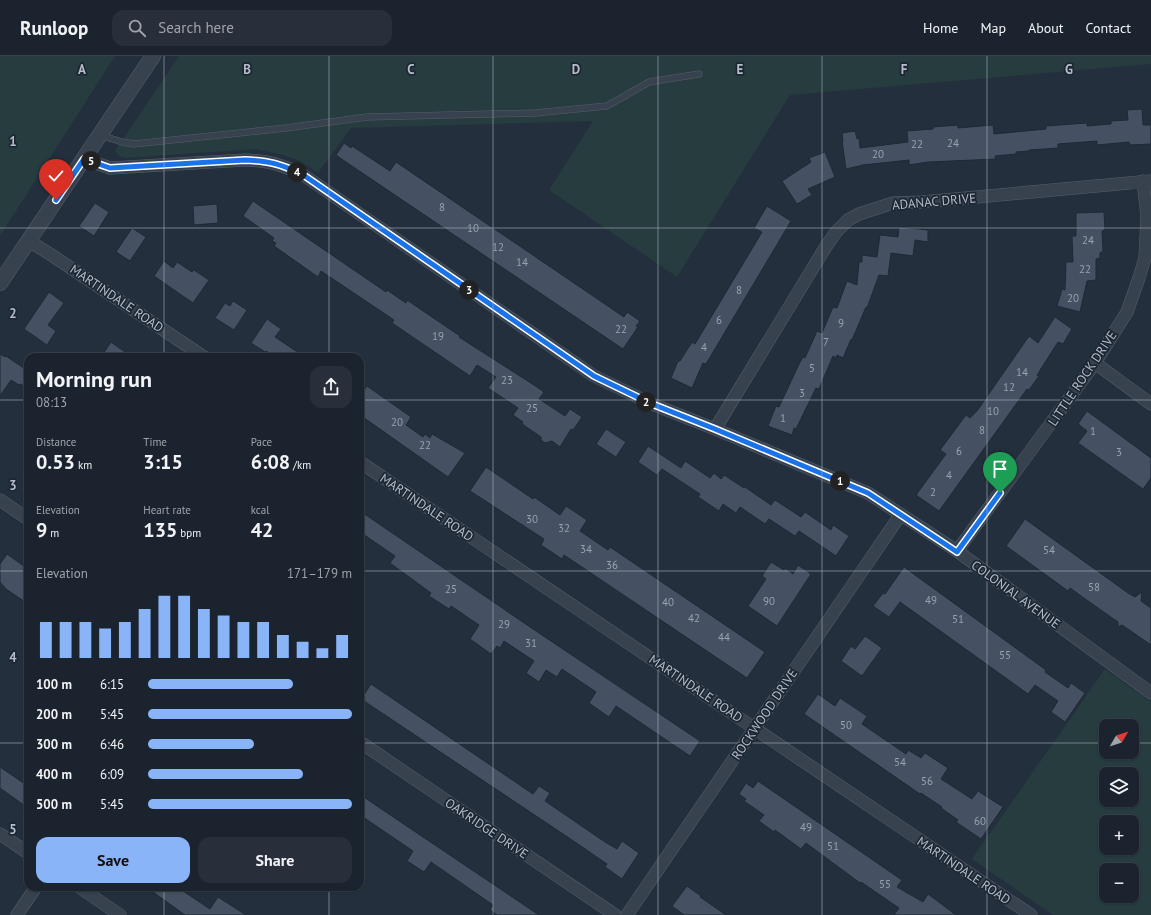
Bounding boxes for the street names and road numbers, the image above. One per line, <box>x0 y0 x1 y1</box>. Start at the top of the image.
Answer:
street label: ADANAC DRIVE <box>891 189 977 214</box>
street label: MARTINDALE ROAD <box>67 261 167 336</box>
street label: LITTLE ROCK DRIVE <box>1044 327 1121 429</box>
street label: MARTINDALE ROAD <box>377 470 477 545</box>
street label: COLONIAL AVENUE <box>968 556 1063 632</box>
street label: MARTINDALE ROAD <box>646 651 746 726</box>
street label: ROCKWOOD DRIVE <box>728 666 801 763</box>
street label: OAKRIDGE DRIVE <box>442 794 532 863</box>
street label: MARTINDALE ROAD <box>914 833 1014 908</box>

